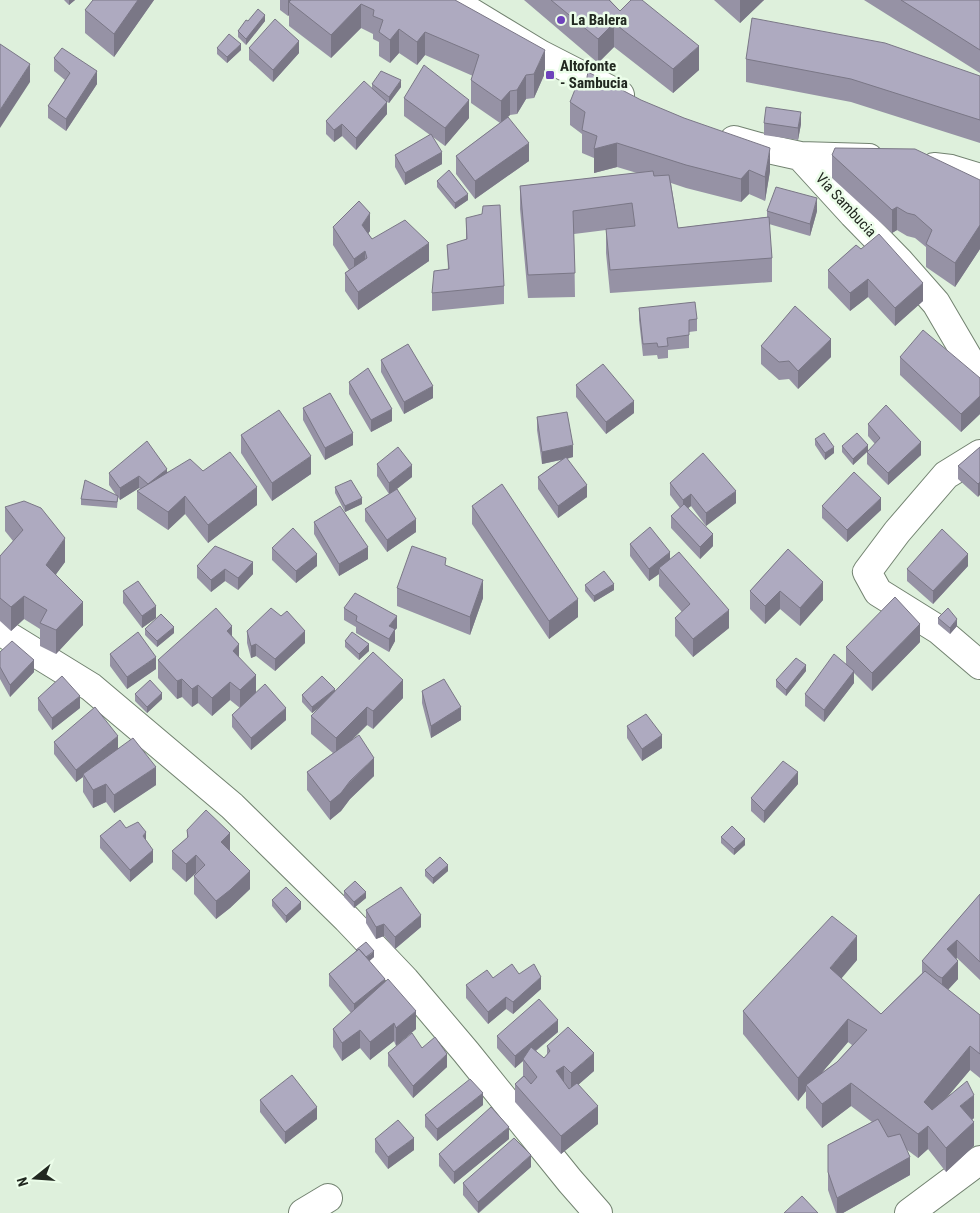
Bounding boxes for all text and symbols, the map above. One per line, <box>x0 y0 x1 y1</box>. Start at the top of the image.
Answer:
place label: La Balera <box>571 11 627 29</box>
marker: La Balera <box>555 14 567 26</box>
place label: Altofonte - Sambucia <box>560 57 628 92</box>
marker: Altofonte - Sambucia <box>544 69 556 81</box>
street label: Via Sambucia <box>812 169 880 241</box>
north arrow <box>10 1153 60 1203</box>
text: N <box>14 1175 31 1188</box>

